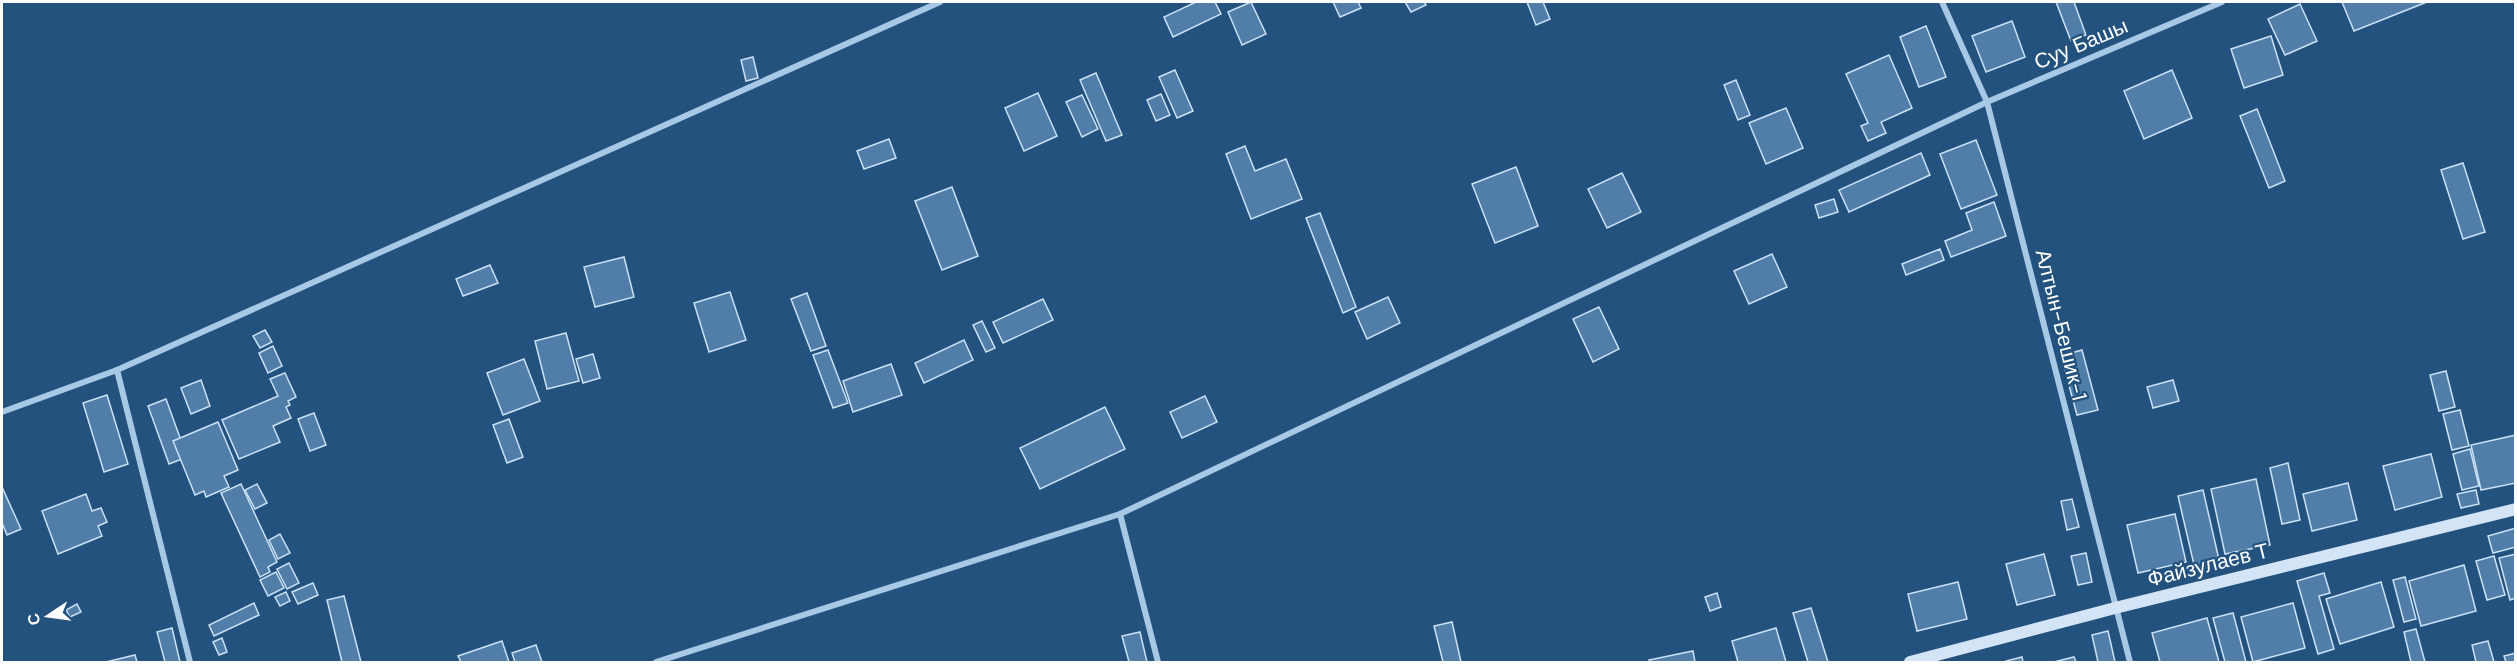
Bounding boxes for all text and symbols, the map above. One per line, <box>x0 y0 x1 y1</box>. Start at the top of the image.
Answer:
street label: Суу Башы <box>2030 12 2132 76</box>
street label: Алтын-Бешик-1 <box>2029 246 2093 404</box>
street label: Файзулаев Т <box>2144 536 2272 594</box>
north arrow <box>18 586 78 646</box>
text: С <box>22 611 45 627</box>

